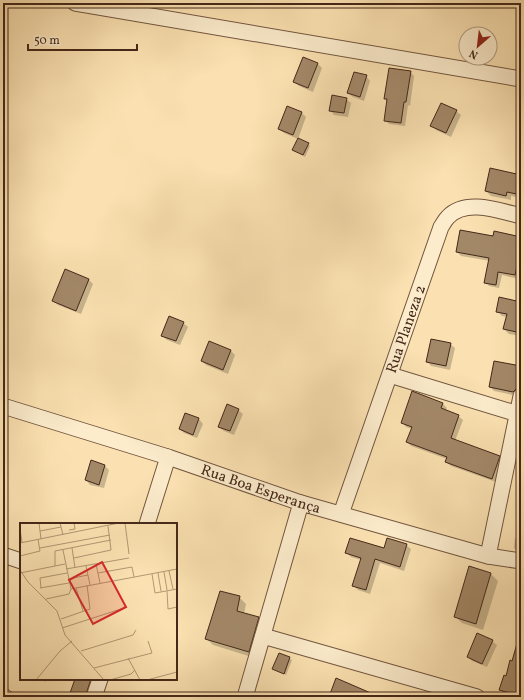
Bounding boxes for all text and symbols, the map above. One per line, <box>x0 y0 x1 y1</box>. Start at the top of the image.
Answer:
scale bar <box>28 26 137 52</box>
north arrow <box>458 26 498 66</box>
text: 50 m <box>34 33 60 49</box>
text: N <box>467 45 481 62</box>
street label: Rua Planeza 2 <box>382 282 432 376</box>
street label: Rua Boa Esperança <box>198 460 323 520</box>
inset map <box>20 523 177 680</box>

